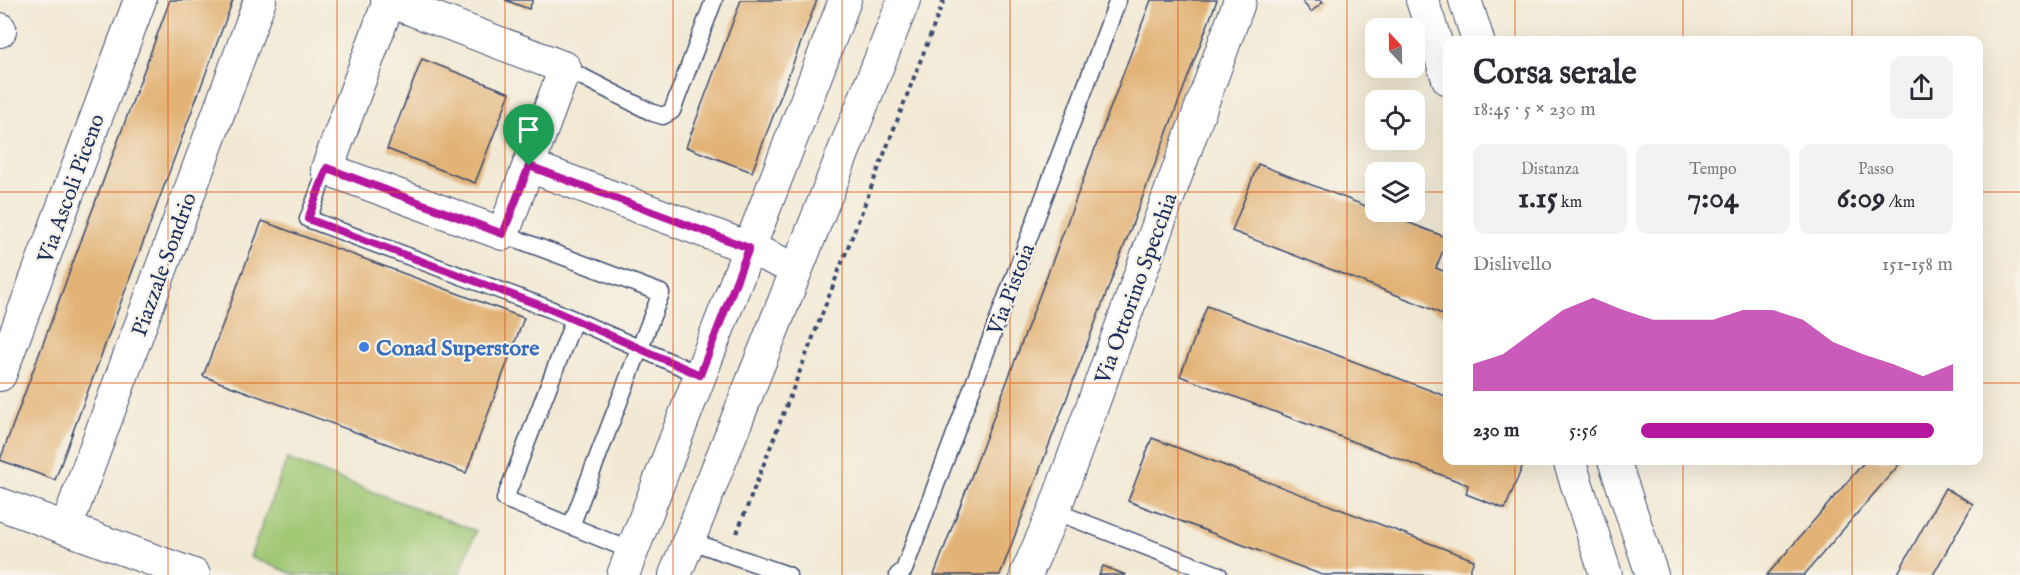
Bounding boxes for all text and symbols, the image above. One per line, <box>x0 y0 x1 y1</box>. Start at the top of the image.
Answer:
north arrow <box>1365 18 1425 78</box>
map controls <box>1365 18 1425 222</box>
text: Corsa serale <box>1473 53 1637 95</box>
button: share <box>1890 56 1953 119</box>
button: locate <box>1365 90 1425 150</box>
text: 18:45 · 5 × 230 m <box>1473 97 1596 122</box>
pin <box>503 104 554 166</box>
street label: Via Ascoli Piceno <box>32 110 112 268</box>
icon: arrive <box>512 113 545 146</box>
text: Distanza <box>1521 160 1579 180</box>
text: Tempo <box>1689 160 1737 180</box>
text: Passo <box>1858 160 1894 180</box>
button: layers <box>1365 162 1425 222</box>
text: 1.15 <box>1518 180 1558 218</box>
text: 7:04 <box>1687 180 1739 218</box>
text: 6:09 <box>1837 180 1885 218</box>
street label: Piazzale Sondrio <box>126 189 204 340</box>
street label: Via Ottorino Specchia <box>1089 189 1185 389</box>
text: km <box>1558 193 1582 213</box>
text: /km <box>1885 193 1915 213</box>
street label: Via Pistoia <box>981 240 1042 340</box>
text: Dislivello <box>1473 252 1552 277</box>
text: 151–158 m <box>1882 252 1953 277</box>
place label: Conad Superstore <box>376 335 539 363</box>
marker: Conad Superstore <box>357 340 371 354</box>
text: 230 m <box>1473 418 1520 443</box>
text: 5:56 <box>1569 418 1597 443</box>

